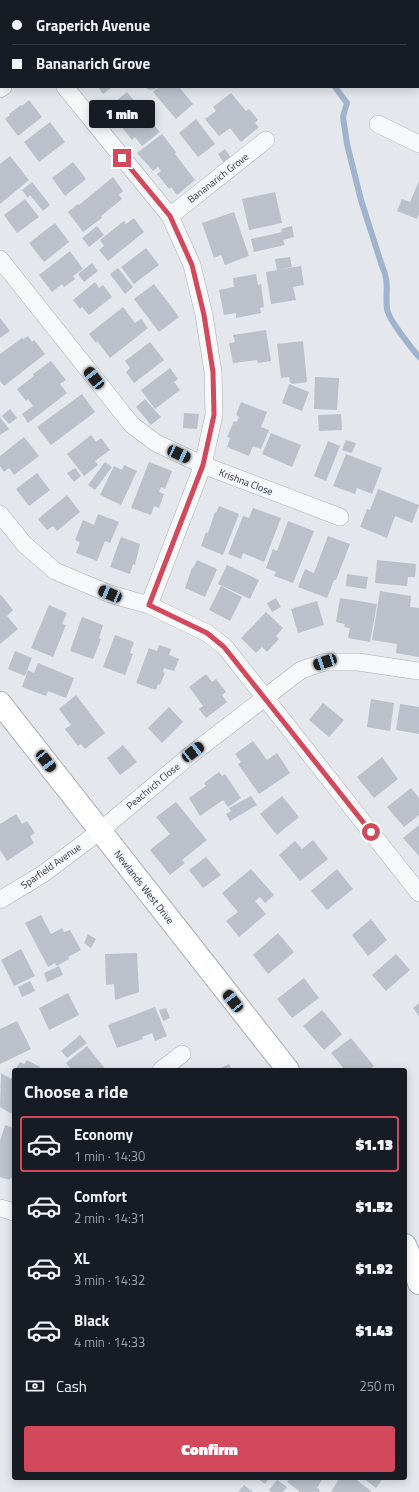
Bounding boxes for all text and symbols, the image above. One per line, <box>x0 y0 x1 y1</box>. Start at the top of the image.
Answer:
text: Graperich Avenue <box>36 14 150 37</box>
text: Bananarich Grove <box>36 52 150 75</box>
callout: 1 min <box>89 100 155 128</box>
text: 1 min <box>106 104 138 124</box>
route end <box>113 149 131 167</box>
street label: Bananarich Grove <box>184 149 252 207</box>
car <box>82 365 106 391</box>
car <box>166 443 192 465</box>
street label: Krishna Close <box>217 465 275 499</box>
car <box>97 584 123 604</box>
car <box>312 652 338 672</box>
car <box>180 740 206 764</box>
car <box>34 748 58 774</box>
street label: Peachrich Close <box>123 759 183 813</box>
route start <box>362 823 380 841</box>
street label: Sparfield Avenue <box>18 840 84 892</box>
street label: Newlands West Drive <box>110 847 178 927</box>
car <box>221 988 245 1014</box>
text: Choose a ride <box>24 1078 128 1105</box>
text: Economy <box>74 1123 133 1146</box>
icon: car <box>26 1126 62 1162</box>
text: $1.13 <box>356 1133 393 1156</box>
text: 1 min · 14:30 <box>74 1146 145 1166</box>
text: Comfort <box>74 1185 127 1208</box>
icon: car <box>26 1188 62 1224</box>
text: $1.52 <box>356 1195 393 1218</box>
text: 2 min · 14:31 <box>74 1208 145 1228</box>
text: XL <box>74 1247 90 1270</box>
icon: car <box>26 1250 62 1286</box>
text: $1.92 <box>356 1257 393 1280</box>
text: 3 min · 14:32 <box>74 1270 145 1290</box>
text: Black <box>74 1309 109 1332</box>
icon: car <box>26 1312 62 1348</box>
text: $1.43 <box>356 1319 393 1342</box>
text: 4 min · 14:33 <box>74 1332 145 1352</box>
icon: cash <box>24 1375 46 1397</box>
text: Cash <box>56 1375 87 1398</box>
text: 250 m <box>359 1376 395 1396</box>
button: Confirm <box>24 1426 395 1472</box>

